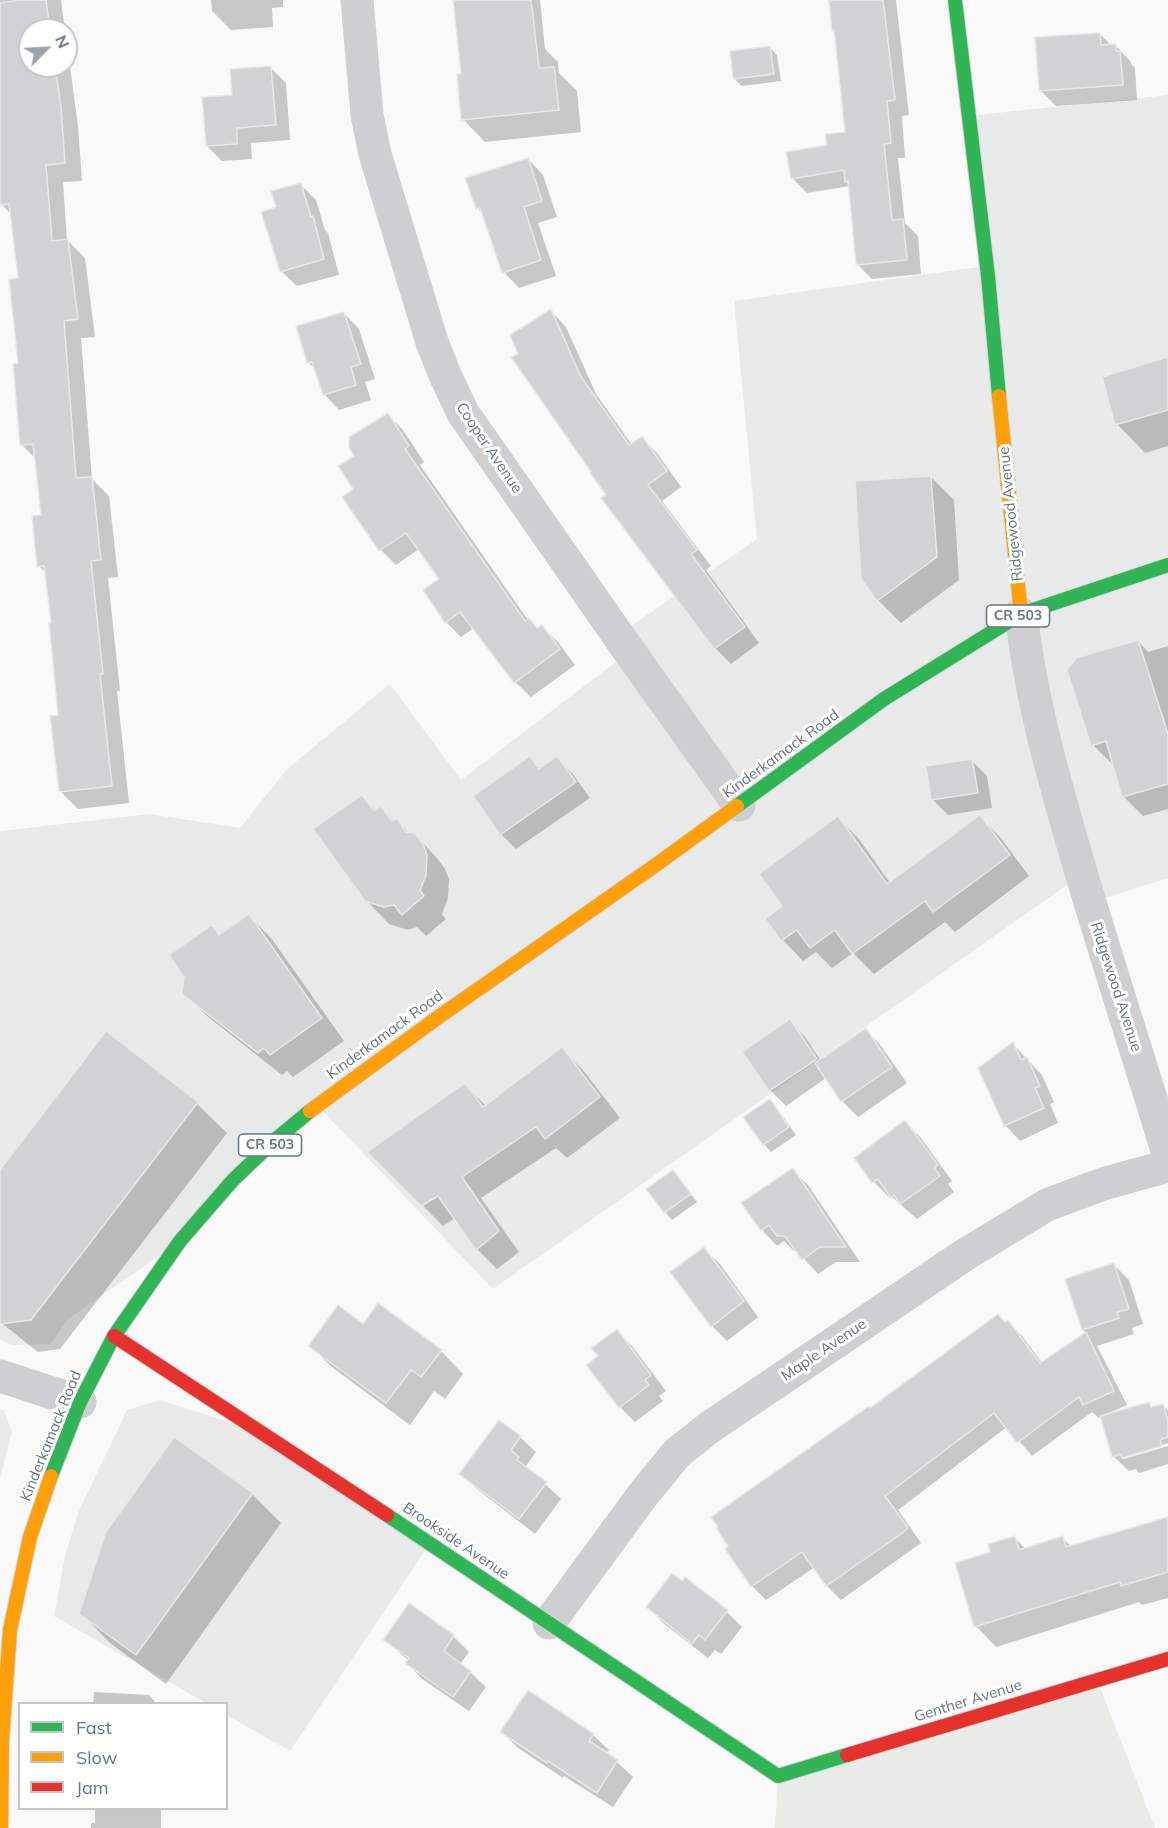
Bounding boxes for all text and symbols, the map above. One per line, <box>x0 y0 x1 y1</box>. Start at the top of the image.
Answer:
north arrow <box>18 18 78 78</box>
text: N <box>51 32 74 51</box>
street label: Cooper Avenue <box>452 399 526 497</box>
street label: Ridgewood Avenue <box>995 446 1027 582</box>
road number: CR 503 <box>986 605 1050 627</box>
street label: Kinderkamack Road <box>719 706 843 802</box>
street label: Ridgewood Avenue <box>1087 920 1145 1054</box>
street label: Kinderkamack Road <box>323 987 447 1083</box>
road number: CR 503 <box>238 1134 302 1156</box>
street label: Maple Avenue <box>778 1315 870 1385</box>
street label: Kinderkamack Road <box>17 1368 85 1504</box>
street label: Brookside Avenue <box>399 1499 513 1583</box>
street label: Genther Avenue <box>912 1676 1024 1726</box>
legend <box>18 1702 228 1810</box>
text: Fast <box>76 1716 112 1739</box>
text: Slow <box>76 1746 117 1769</box>
text: Jam <box>76 1776 109 1799</box>

